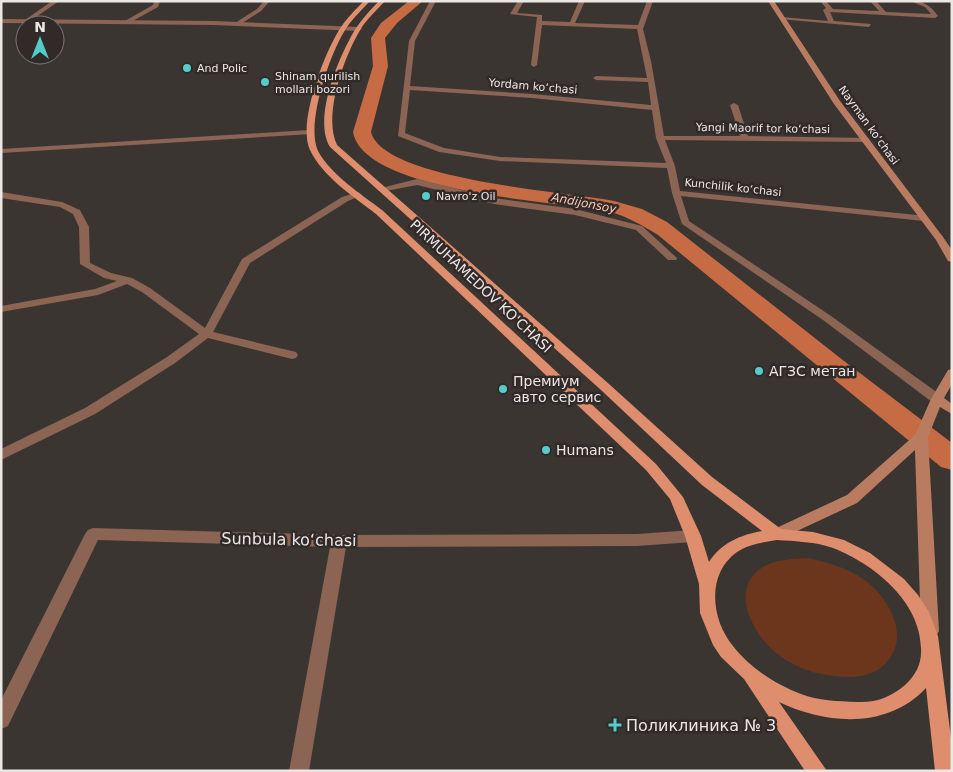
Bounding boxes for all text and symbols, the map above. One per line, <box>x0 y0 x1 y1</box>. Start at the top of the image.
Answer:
north arrow <box>15 15 65 65</box>
text: N <box>34 19 46 35</box>
marker: And Polic <box>181 62 193 74</box>
place label: And Polic <box>197 62 247 75</box>
place label: Shinam qurilish mollari bozori <box>275 70 360 96</box>
marker: Shinam qurilish mollari bozori <box>259 76 271 88</box>
street label: Yordam koʻchasi <box>487 76 578 97</box>
street label: Nayman koʻchasi <box>836 83 902 167</box>
street label: Yangi Maorif tor koʻchasi <box>695 121 830 136</box>
street label: Kunchilik koʻchasi <box>684 176 782 199</box>
marker: Navro'z Oil <box>420 190 432 202</box>
place label: Navro'z Oil <box>436 190 496 203</box>
water label: Andijonsoy <box>549 190 618 216</box>
street label: PIRMUHAMEDOV KO'CHASI <box>407 216 555 356</box>
place label: АГЗС метан <box>769 363 855 379</box>
marker: АГЗС метан <box>753 365 765 377</box>
place label: Премиум авто сервис <box>513 373 601 405</box>
marker: Премиум авто сервис <box>497 383 509 395</box>
place label: Humans <box>556 442 614 458</box>
marker: Humans <box>540 444 552 456</box>
street label: Sunbula koʻchasi <box>221 529 357 550</box>
place label: Поликлиника № 3 <box>626 716 776 735</box>
marker: Поликлиника № 3 <box>608 718 622 732</box>

